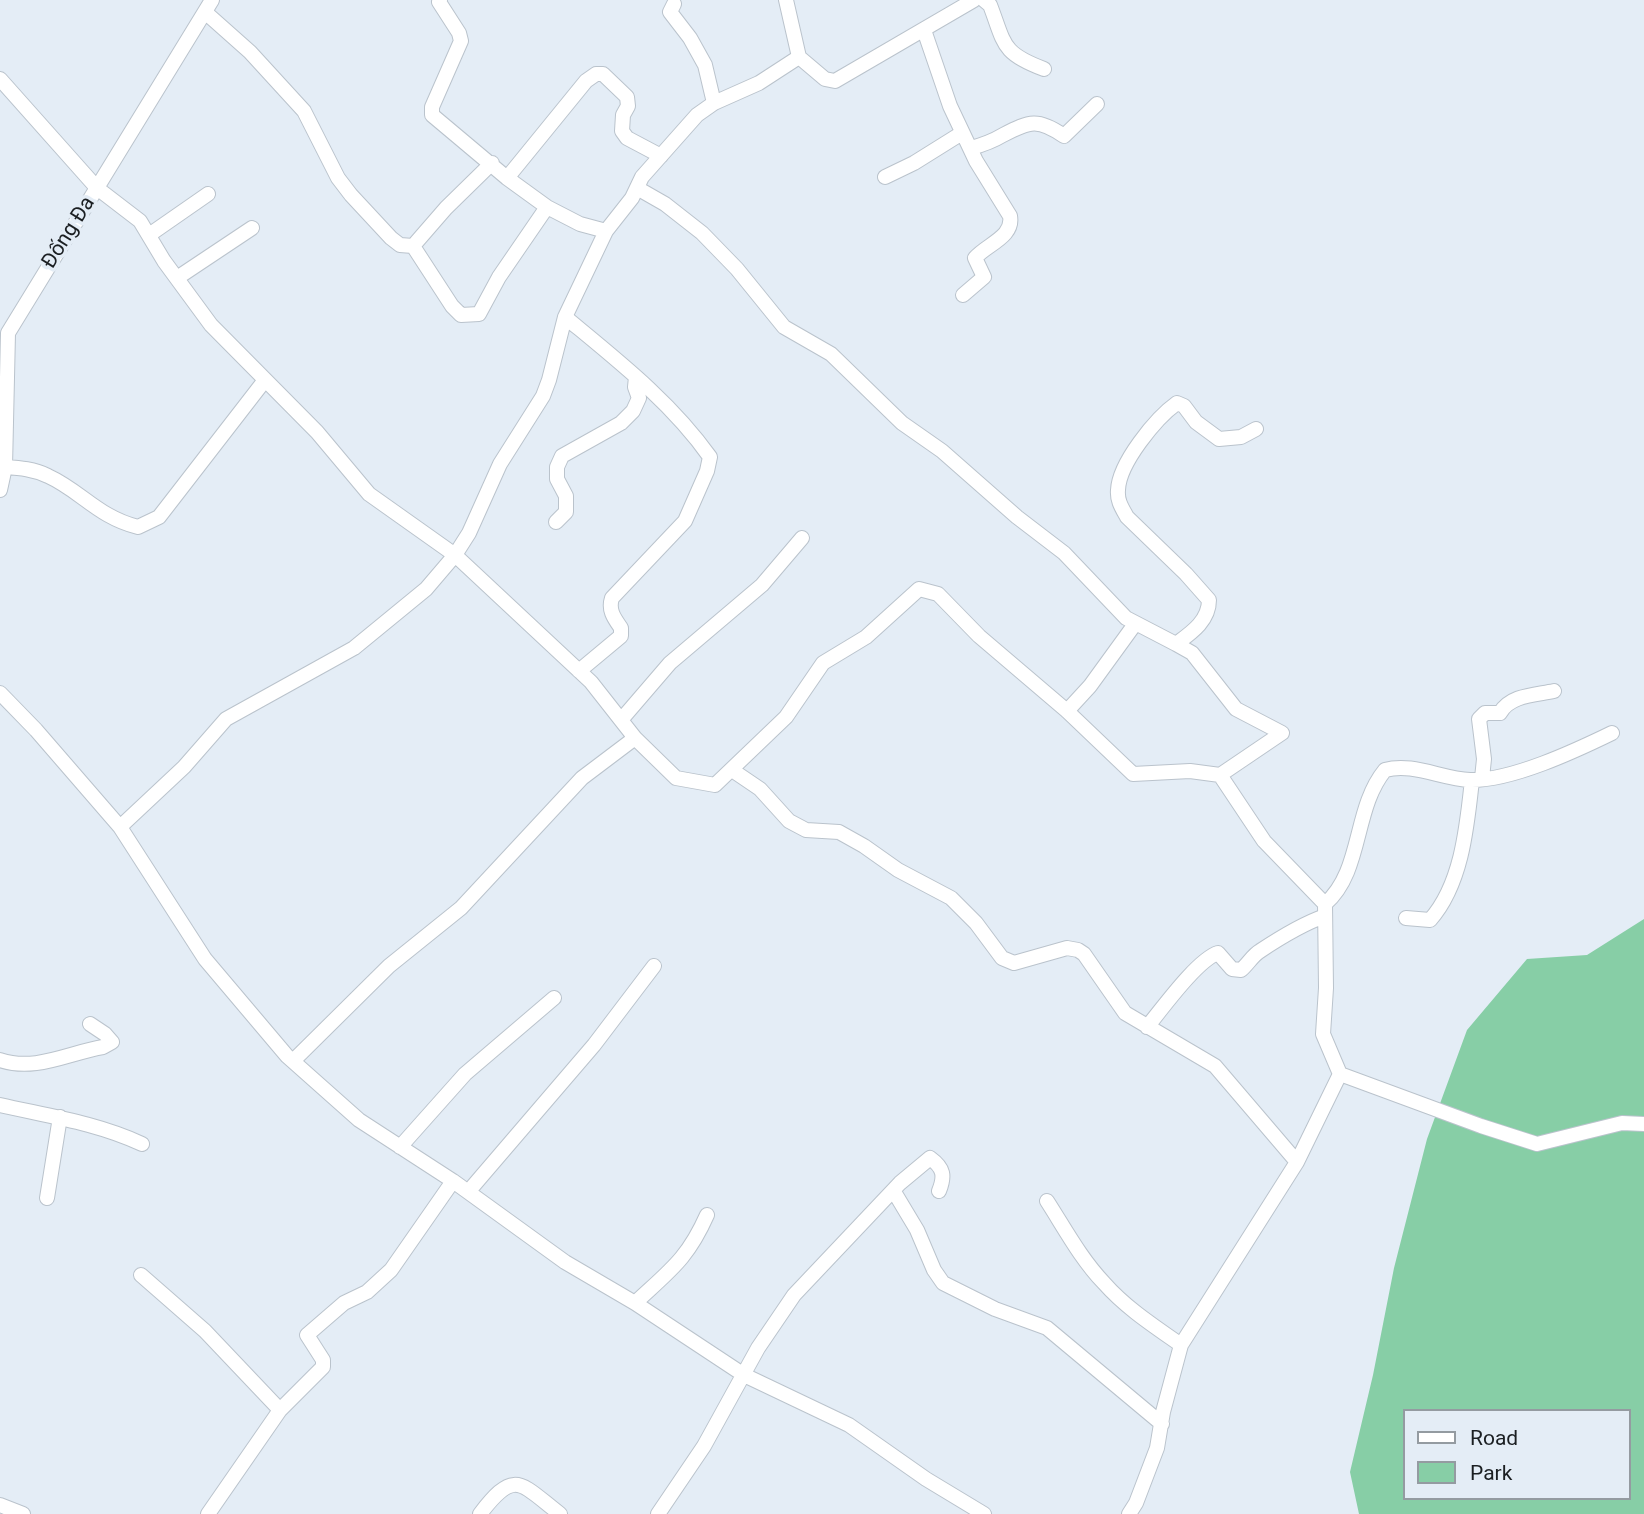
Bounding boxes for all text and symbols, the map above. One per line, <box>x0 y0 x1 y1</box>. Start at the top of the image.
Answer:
street label: Đống Đa <box>37 192 101 274</box>
legend <box>1402 1409 1630 1500</box>
text: Road <box>1470 1426 1518 1450</box>
text: Park <box>1470 1461 1512 1485</box>

